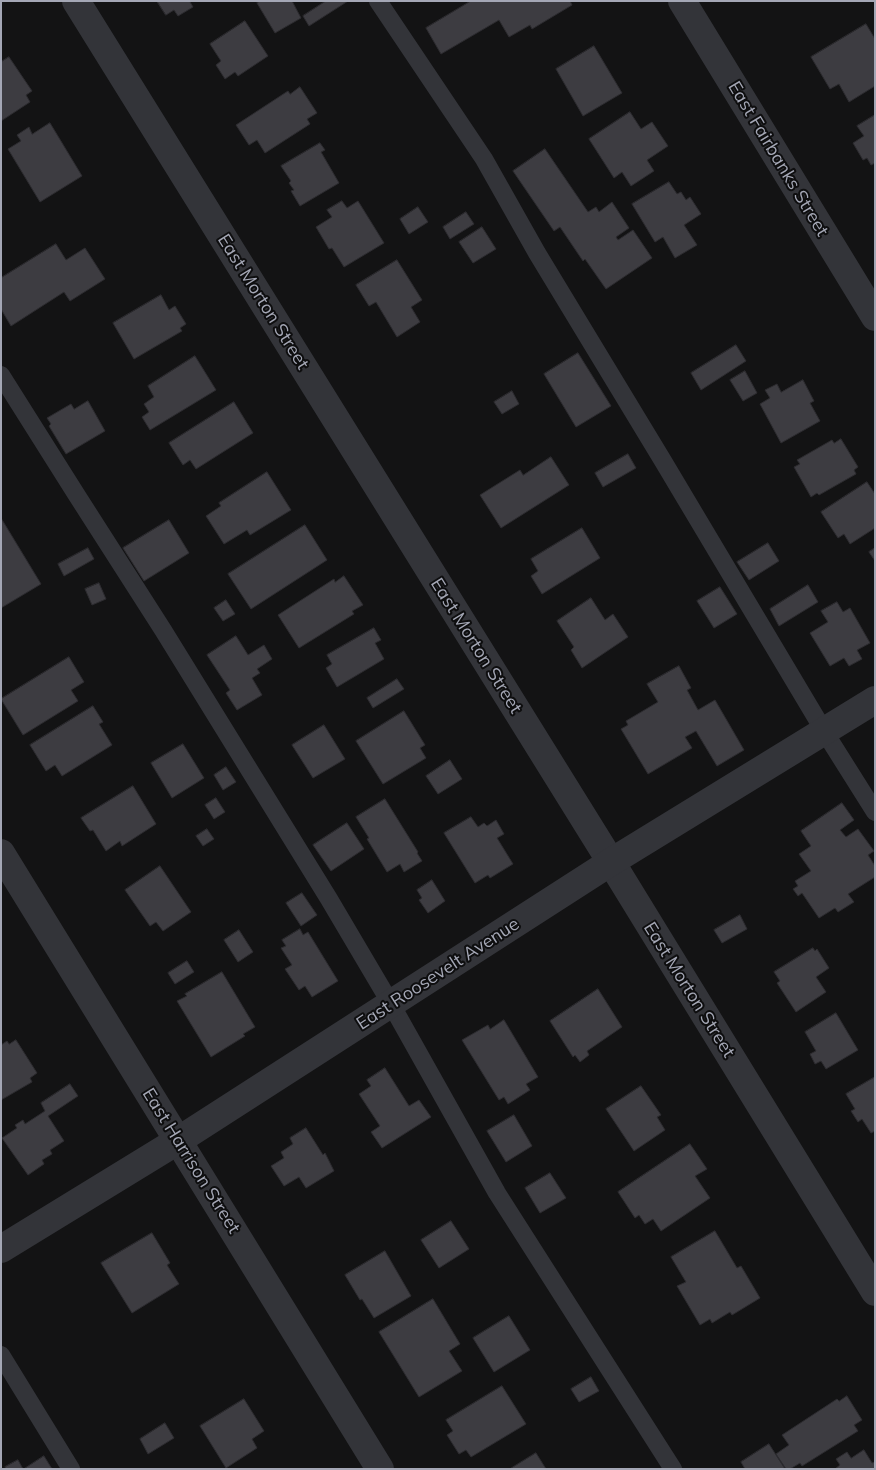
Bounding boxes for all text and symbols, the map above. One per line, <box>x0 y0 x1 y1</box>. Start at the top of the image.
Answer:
street label: East Fairbanks Street <box>723 78 833 240</box>
street label: East Morton Street <box>213 230 313 374</box>
street label: East Morton Street <box>426 574 526 718</box>
street label: East Roosevelt Avenue <box>353 913 523 1035</box>
street label: East Morton Street <box>639 918 739 1062</box>
street label: East Harrison Street <box>138 1084 244 1238</box>

